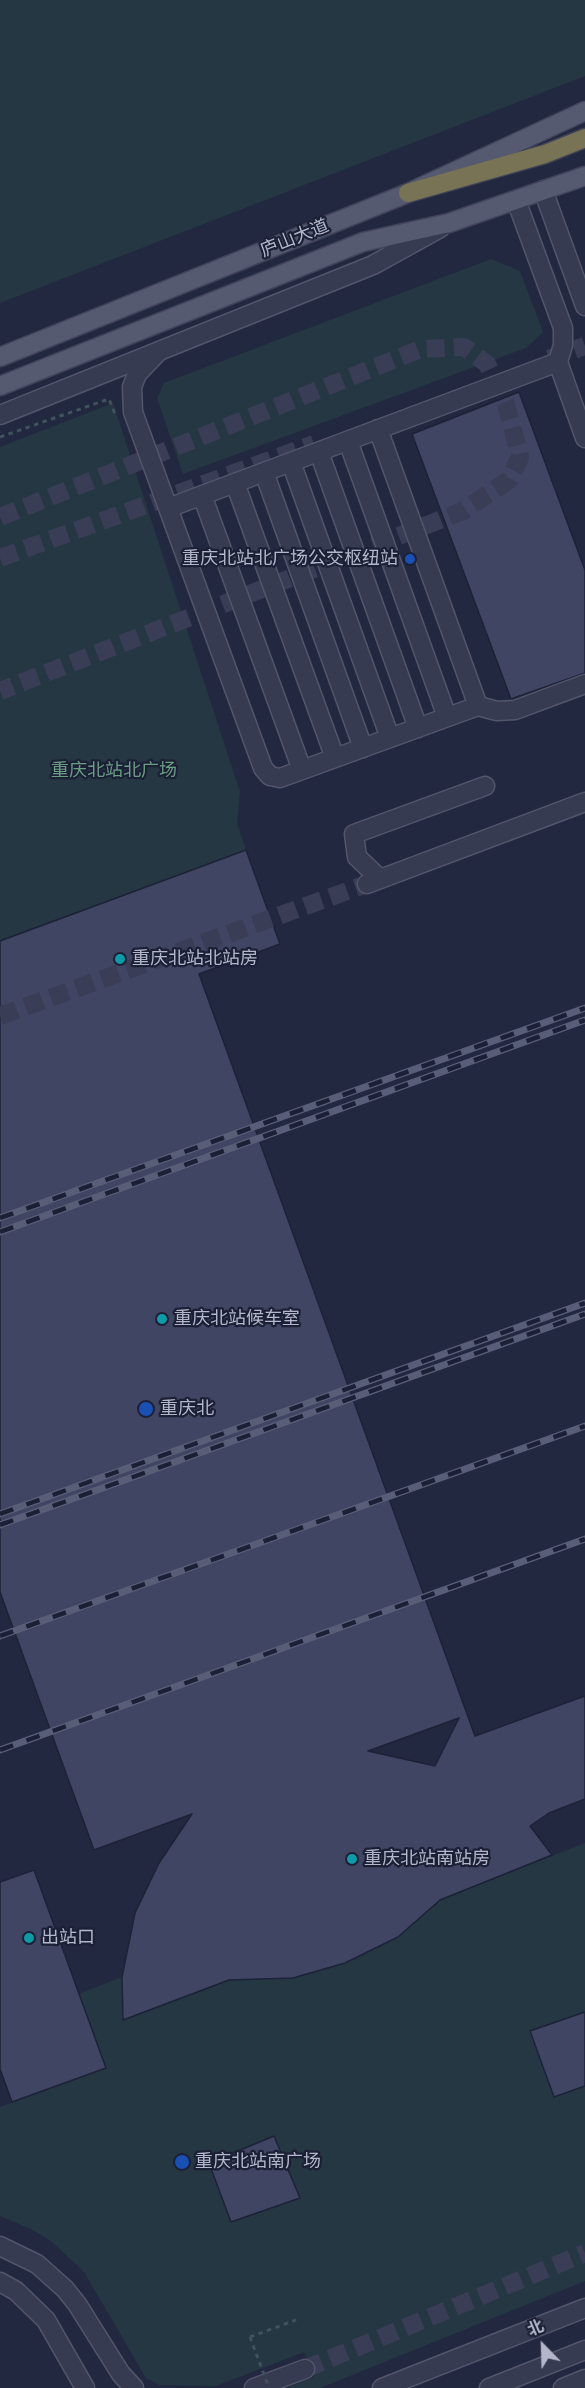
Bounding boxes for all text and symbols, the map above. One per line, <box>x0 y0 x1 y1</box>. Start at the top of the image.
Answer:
street label: 庐山大道 <box>258 216 332 262</box>
place label: 重庆北站北广场公交枢纽站 <box>182 548 398 570</box>
marker: 重庆北站北广场公交枢纽站 <box>403 552 417 566</box>
park label: 重庆北站北广场 <box>51 760 177 782</box>
place label: 重庆北站北站房 <box>132 948 258 970</box>
marker: 重庆北站北站房 <box>113 952 127 966</box>
place label: 重庆北站候车室 <box>174 1308 300 1330</box>
marker: 重庆北站候车室 <box>155 1312 169 1326</box>
place label: 重庆北 <box>160 1398 214 1420</box>
marker: 重庆北 <box>137 1400 155 1418</box>
place label: 重庆北站南站房 <box>364 1848 490 1870</box>
marker: 重庆北站南站房 <box>345 1852 359 1866</box>
place label: 出站口 <box>41 1927 95 1949</box>
marker: 出站口 <box>22 1931 36 1945</box>
place label: 重庆北站南广场 <box>195 2151 321 2173</box>
marker: 重庆北站南广场 <box>173 2153 191 2171</box>
north arrow <box>513 2316 573 2376</box>
text: 北 <box>525 2317 547 2341</box>

